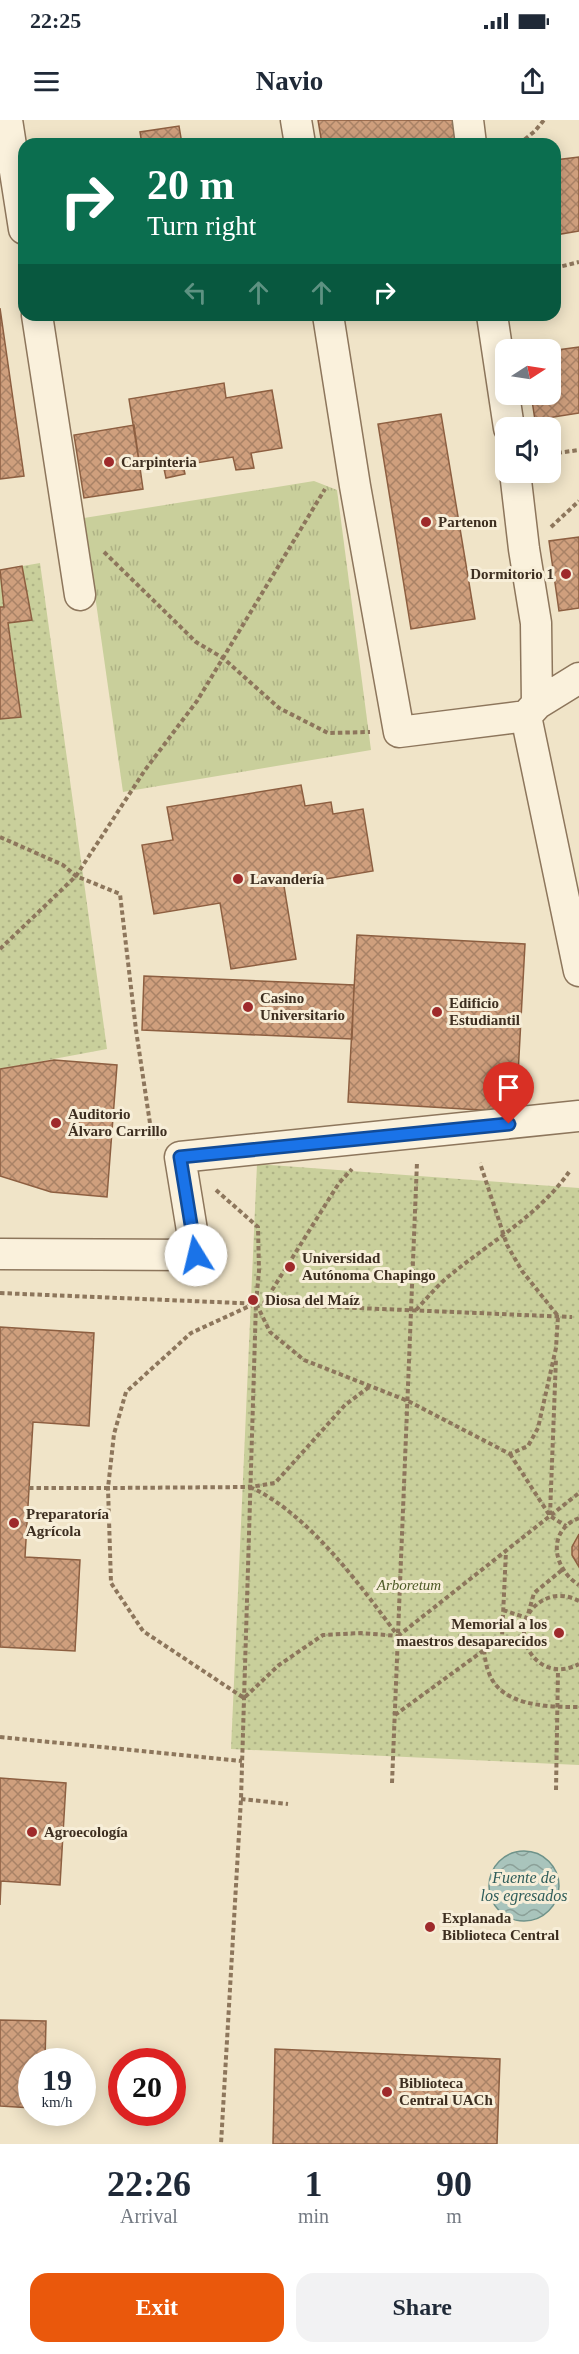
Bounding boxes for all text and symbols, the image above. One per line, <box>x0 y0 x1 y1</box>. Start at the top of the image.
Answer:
text: 22:25 <box>30 8 81 33</box>
icon: menu <box>30 65 63 98</box>
icon: share <box>516 65 549 98</box>
text: Navio <box>256 66 323 96</box>
icon: right <box>48 162 126 240</box>
text: 20 m <box>147 162 235 208</box>
text: Turn right <box>147 211 256 241</box>
icon: left <box>179 276 212 309</box>
icon: ahead <box>242 276 275 309</box>
icon: ahead <box>305 276 338 309</box>
icon: right <box>368 276 401 309</box>
north arrow <box>495 339 561 405</box>
map controls <box>495 339 561 483</box>
button: sound <box>495 417 561 483</box>
place label: Carpinteria <box>121 454 197 470</box>
marker: Carpinteria <box>102 455 116 469</box>
place label: Partenon <box>438 514 498 530</box>
marker: Partenon <box>419 515 433 529</box>
place label: Dormitorio 1 <box>470 566 554 582</box>
marker: Dormitorio 1 <box>559 567 573 581</box>
place label: Lavandería <box>250 871 325 887</box>
marker: Lavandería <box>231 872 245 886</box>
place label: Casino Universitario <box>260 990 345 1023</box>
place label: Edificio Estudiantil <box>449 995 520 1028</box>
marker: Casino Universitario <box>241 1000 255 1014</box>
marker: Edificio Estudiantil <box>430 1005 444 1019</box>
pin <box>483 1062 534 1124</box>
icon: arrive <box>492 1071 525 1104</box>
place label: Auditorio Álvaro Carrillo <box>68 1106 167 1139</box>
marker: Auditorio Álvaro Carrillo <box>49 1116 63 1130</box>
position arrow <box>164 1223 228 1287</box>
place label: Universidad Autónoma Chapingo <box>302 1250 436 1283</box>
marker: Universidad Autónoma Chapingo <box>283 1260 297 1274</box>
place label: Diosa del Maíz <box>265 1292 360 1308</box>
marker: Diosa del Maíz <box>246 1293 260 1307</box>
place label: Preparatoría Agrícola <box>26 1506 110 1539</box>
marker: Preparatoría Agrícola <box>7 1516 21 1530</box>
park label: Arboretum <box>376 1577 441 1593</box>
place label: Memorial a los maestros desaparecidos <box>396 1616 547 1649</box>
marker: Memorial a los maestros desaparecidos <box>552 1626 566 1640</box>
place label: Agroecología <box>44 1824 128 1840</box>
marker: Agroecología <box>25 1825 39 1839</box>
water label: Fuente de los egresados <box>481 1869 567 1905</box>
place label: Explanada Biblioteca Central <box>442 1910 559 1943</box>
marker: Explanada Biblioteca Central <box>423 1920 437 1934</box>
speed limit sign: 20 <box>108 2048 186 2126</box>
text: 19 <box>42 2063 72 2096</box>
place label: Biblioteca Central UACh <box>399 2075 493 2108</box>
marker: Biblioteca Central UACh <box>380 2085 394 2099</box>
text: km/h <box>42 2094 72 2110</box>
text: 22:26 <box>107 2164 191 2204</box>
text: 1 <box>305 2164 323 2204</box>
text: 90 <box>436 2164 472 2204</box>
text: Arrival <box>120 2205 178 2227</box>
text: min <box>298 2205 329 2227</box>
text: m <box>446 2205 462 2227</box>
button: Exit <box>30 2273 284 2342</box>
button: Share <box>296 2273 549 2342</box>

